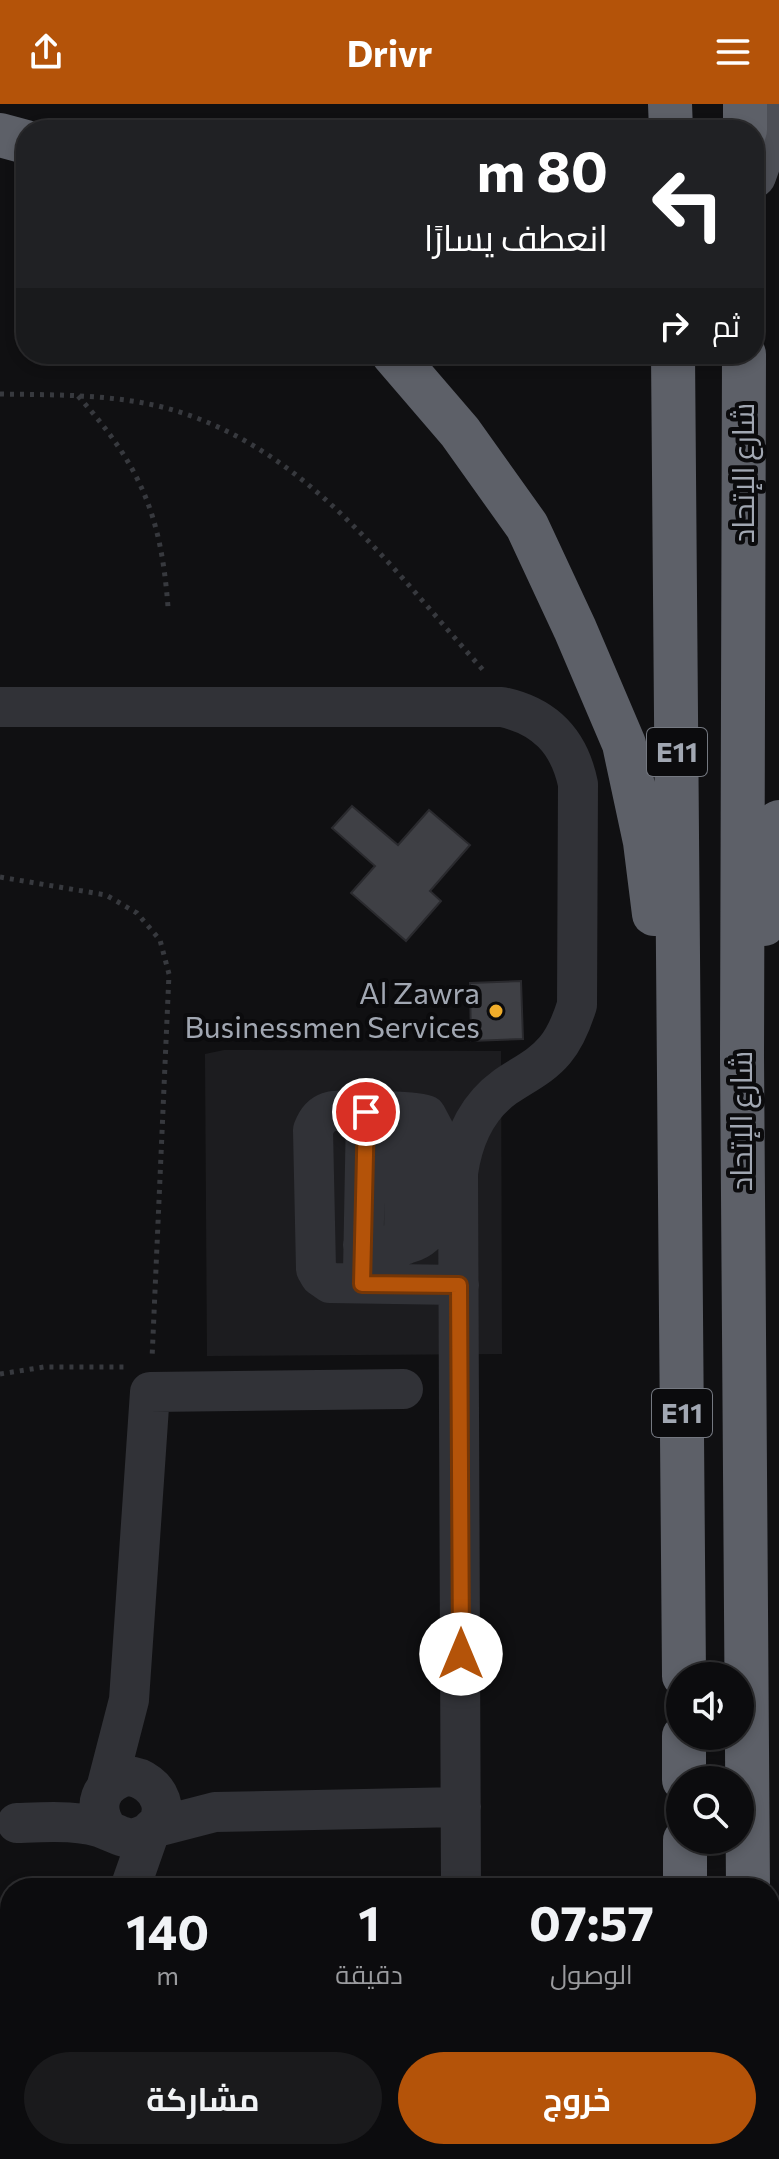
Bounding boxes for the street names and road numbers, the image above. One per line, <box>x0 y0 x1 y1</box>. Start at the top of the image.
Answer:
street label: شارع الإتحاد <box>723 403 764 543</box>
road number: E11 <box>647 728 707 776</box>
street label: شارع الإتحاد <box>721 1051 762 1191</box>
road number: E11 <box>652 1389 712 1437</box>

